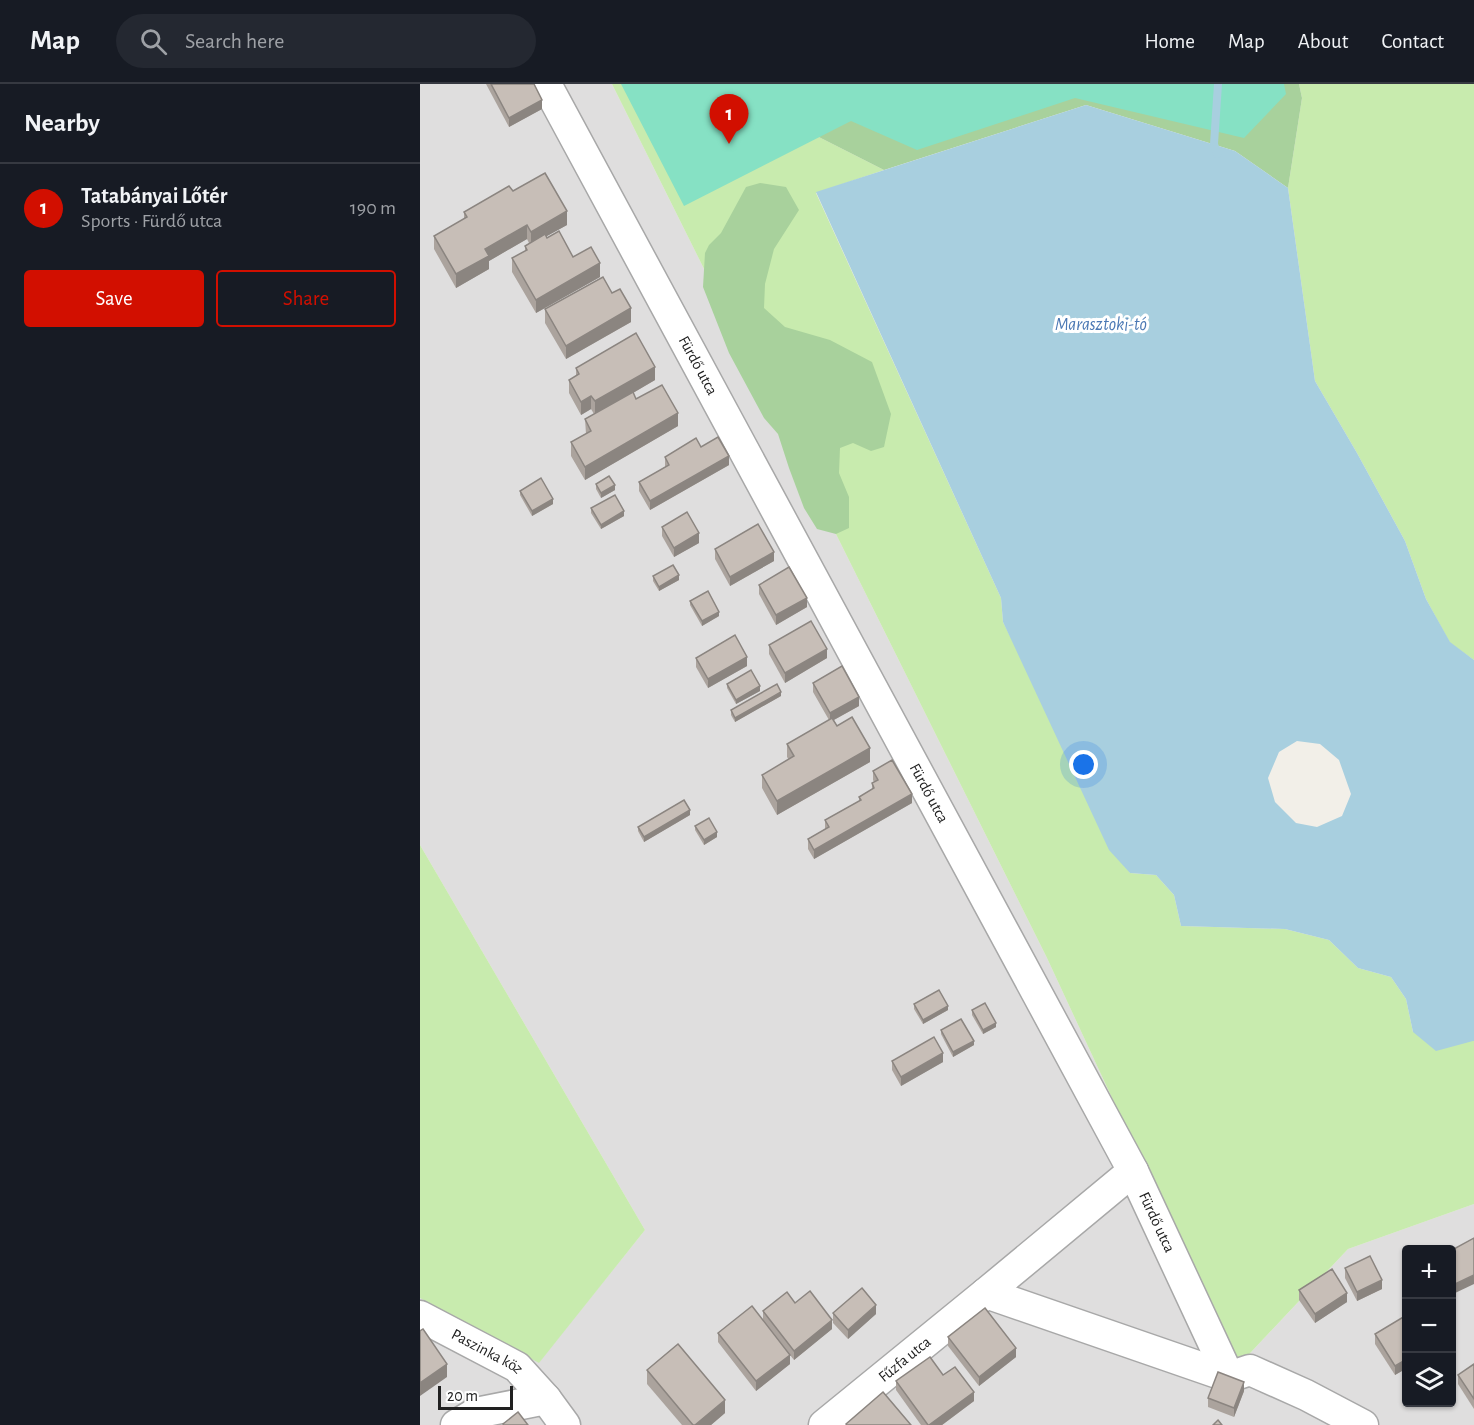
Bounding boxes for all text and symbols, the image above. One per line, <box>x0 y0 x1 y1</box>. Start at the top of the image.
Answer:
search box <box>116 14 536 68</box>
icon: search <box>137 25 170 58</box>
text: Map <box>30 27 80 55</box>
text: Search here <box>185 30 284 52</box>
text: Home <box>1144 31 1195 52</box>
text: Map <box>1228 31 1265 52</box>
text: About <box>1298 31 1348 52</box>
text: Contact <box>1381 31 1444 52</box>
pin: 1 <box>710 94 748 144</box>
text: Nearby <box>24 110 100 136</box>
text: Tatabányai Lőtér <box>81 185 227 207</box>
text: 1 <box>40 198 47 218</box>
text: 190 m <box>350 198 396 218</box>
text: Sports · Fürdő utca <box>81 211 222 231</box>
button: Save <box>24 270 204 327</box>
button: Share <box>216 270 396 327</box>
water label: Marasztoki-tó <box>1055 316 1147 334</box>
street label: Fürdő utca <box>676 333 720 398</box>
your location <box>1069 750 1098 779</box>
street label: Fürdő utca <box>907 761 951 825</box>
street label: Fürdő utca <box>1136 1190 1178 1255</box>
map controls <box>1402 1245 1456 1407</box>
button: + <box>1402 1245 1456 1299</box>
button: − <box>1402 1299 1456 1353</box>
street label: Paszinka köz <box>449 1326 527 1377</box>
street label: Fűzfa utca <box>875 1333 934 1385</box>
button: layers <box>1402 1353 1456 1407</box>
scale bar <box>438 1383 513 1410</box>
text: 20 m <box>447 1388 478 1404</box>

